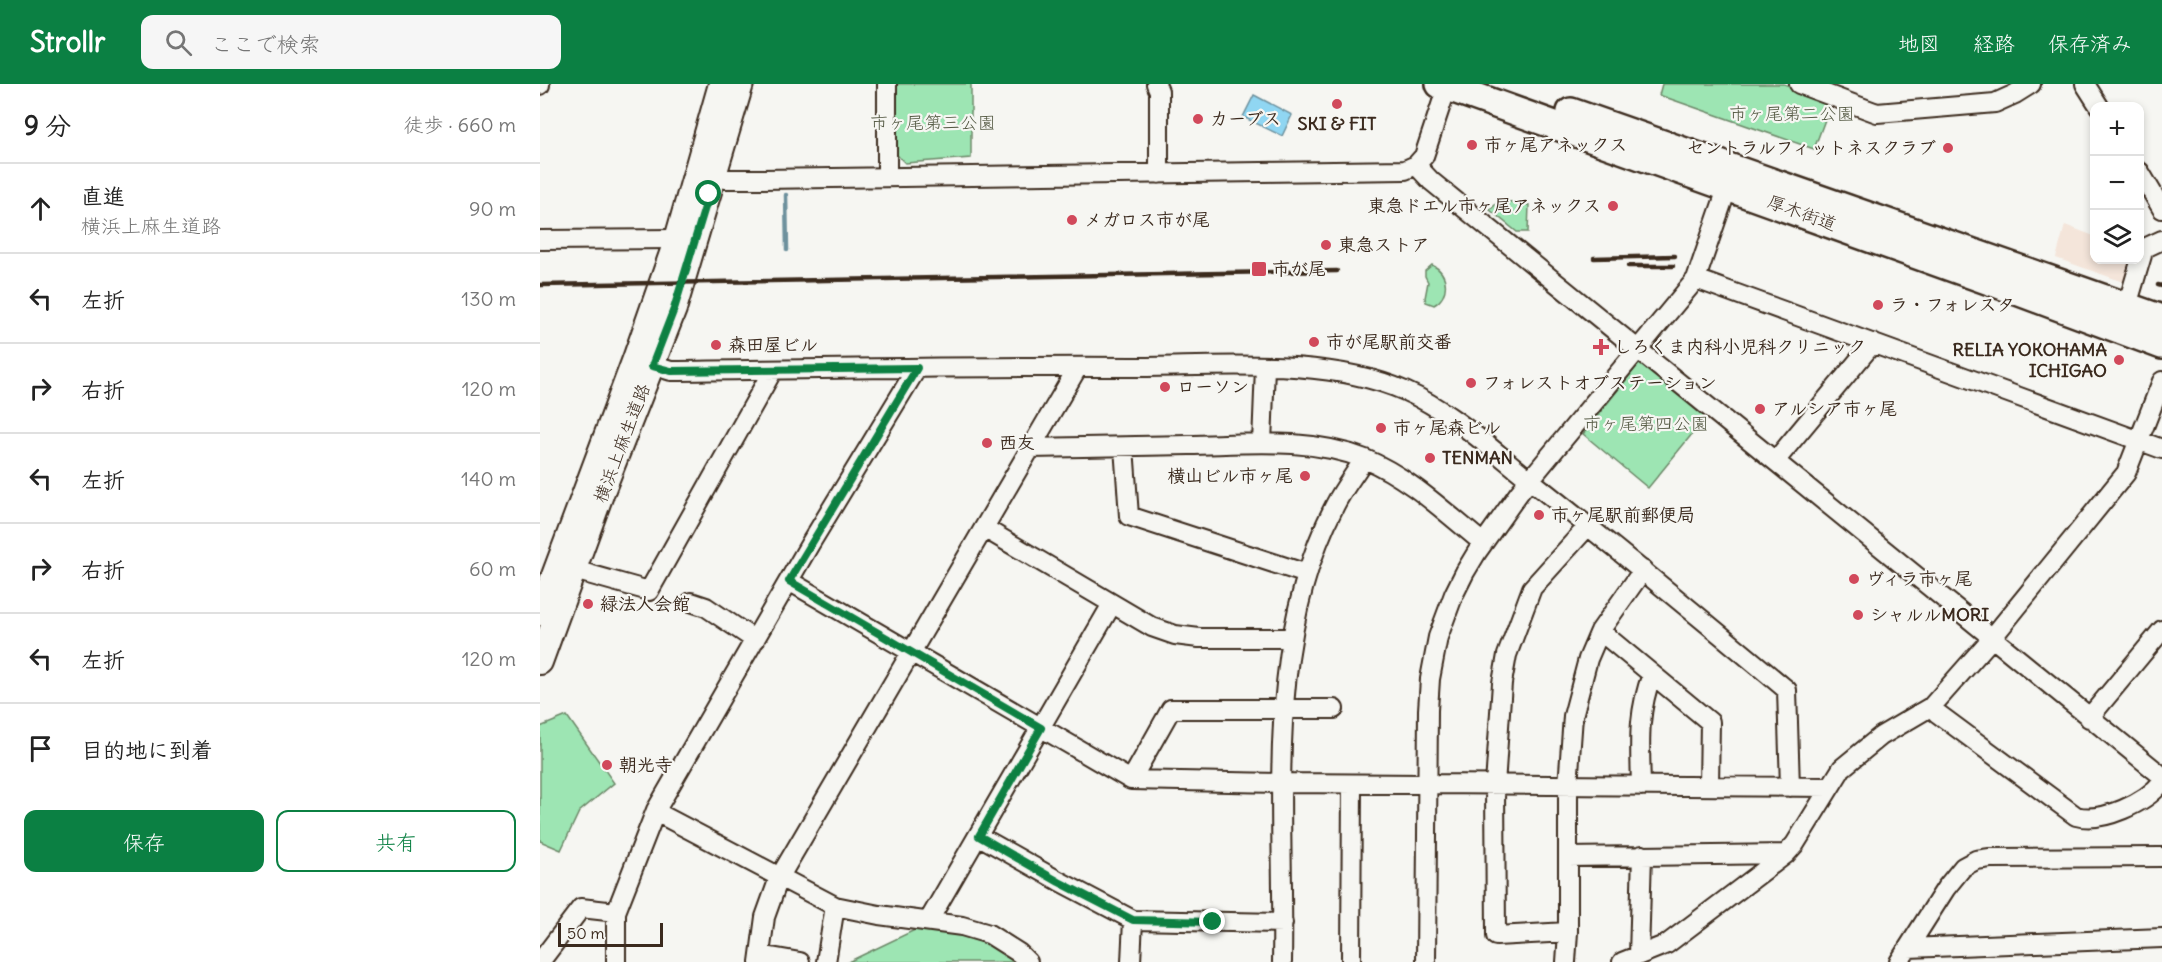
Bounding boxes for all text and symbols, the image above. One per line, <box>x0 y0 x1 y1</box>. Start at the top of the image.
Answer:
search box <box>141 15 561 69</box>
text: Strollr <box>30 24 105 60</box>
icon: search <box>162 26 195 59</box>
text: ここで検索 <box>210 30 320 58</box>
text: 地図 <box>1898 30 1940 57</box>
text: 経路 <box>1973 30 2015 57</box>
text: 保存済み <box>2048 30 2132 57</box>
marker: SKI & FIT <box>1330 97 1344 111</box>
park label: 市ヶ尾第二公園 <box>1729 102 1855 125</box>
map controls <box>2090 102 2144 264</box>
button: + <box>2090 102 2144 156</box>
place label: カーブス <box>1210 107 1281 130</box>
text: 9 分 <box>24 109 71 142</box>
park label: 市ヶ尾第三公園 <box>870 111 996 134</box>
text: 徒歩 · 660 m <box>404 112 516 137</box>
marker: カーブス <box>1191 112 1205 126</box>
place label: SKI & FIT <box>1298 112 1377 135</box>
place label: 市ヶ尾アネックス <box>1484 133 1627 156</box>
place label: セントラルフィットネスクラブ <box>1687 136 1936 159</box>
marker: 市ヶ尾アネックス <box>1465 138 1479 152</box>
marker: セントラルフィットネスクラブ <box>1941 141 1955 155</box>
button: − <box>2090 156 2144 210</box>
route start <box>695 180 721 206</box>
text: 直進 <box>81 182 125 210</box>
street label: 厚木街道 <box>1764 189 1840 236</box>
icon: ahead <box>24 192 57 225</box>
place label: 東急ドエル市ヶ尾アネックス <box>1368 194 1601 217</box>
text: 90 m <box>469 196 516 221</box>
marker: 東急ドエル市ヶ尾アネックス <box>1606 199 1620 213</box>
place label: メガロス市が尾 <box>1084 208 1210 231</box>
button: layers <box>2090 210 2144 264</box>
text: 横浜上麻生道路 <box>81 213 221 238</box>
marker: メガロス市が尾 <box>1065 213 1079 227</box>
place label: 東急ストア <box>1338 233 1429 256</box>
marker: 東急ストア <box>1319 238 1333 252</box>
place label: 市が尾 <box>1272 257 1326 280</box>
marker: 市が尾 <box>1250 260 1268 278</box>
icon: left <box>24 282 57 315</box>
text: 左折 <box>81 286 125 314</box>
text: 130 m <box>461 286 516 311</box>
place label: ラ・フォレスタ <box>1890 293 2015 316</box>
marker: ラ・フォレスタ <box>1871 298 1885 312</box>
place label: 市が尾駅前交番 <box>1326 330 1452 353</box>
place label: 森田屋ビル <box>728 333 818 356</box>
marker: 市が尾駅前交番 <box>1307 335 1321 349</box>
place label: しろくま内科小児科クリニック <box>1614 335 1866 358</box>
marker: 森田屋ビル <box>709 338 723 352</box>
marker: しろくま内科小児科クリニック <box>1592 338 1610 356</box>
place label: RELIA YOKOHAMA ICHIGAO <box>1953 338 2107 382</box>
marker: RELIA YOKOHAMA ICHIGAO <box>2112 353 2126 367</box>
place label: フォレストオブステーション <box>1483 371 1717 394</box>
icon: right <box>24 372 57 405</box>
place label: ローソン <box>1177 375 1249 398</box>
text: 右折 <box>81 376 125 404</box>
text: 120 m <box>462 376 516 401</box>
marker: フォレストオブステーション <box>1464 376 1478 390</box>
street label: 横浜上麻生道路 <box>588 380 655 506</box>
marker: ローソン <box>1158 380 1172 394</box>
place label: アルシア市ヶ尾 <box>1772 397 1897 420</box>
marker: アルシア市ヶ尾 <box>1753 402 1767 416</box>
park label: 市ヶ尾第四公園 <box>1583 412 1709 435</box>
place label: 市ヶ尾森ビル <box>1393 416 1501 439</box>
marker: 市ヶ尾森ビル <box>1374 421 1388 435</box>
place label: 西友 <box>999 431 1035 454</box>
marker: 西友 <box>980 436 994 450</box>
place label: TENMAN <box>1442 446 1513 469</box>
marker: TENMAN <box>1423 451 1437 465</box>
icon: left <box>24 462 57 495</box>
place label: 横山ビル市ヶ尾 <box>1167 464 1293 487</box>
text: 左折 <box>81 466 125 494</box>
text: 140 m <box>461 466 516 491</box>
marker: 横山ビル市ヶ尾 <box>1298 469 1312 483</box>
place label: 市ヶ尾駅前郵便局 <box>1551 503 1695 526</box>
marker: 市ヶ尾駅前郵便局 <box>1532 508 1546 522</box>
icon: right <box>24 552 57 585</box>
text: 右折 <box>81 556 125 584</box>
text: 60 m <box>469 556 516 581</box>
place label: ヴィラ市ヶ尾 <box>1866 567 1972 590</box>
marker: ヴィラ市ヶ尾 <box>1847 572 1861 586</box>
place label: 緑法人会館 <box>600 592 690 615</box>
marker: 緑法人会館 <box>581 597 595 611</box>
place label: シャルルMORI <box>1870 603 1989 626</box>
marker: シャルルMORI <box>1851 608 1865 622</box>
icon: left <box>24 642 57 675</box>
text: 左折 <box>81 646 125 674</box>
text: 120 m <box>462 646 516 671</box>
icon: arrive <box>24 732 57 765</box>
text: 目的地に到着 <box>81 736 213 764</box>
place label: 朝光寺 <box>619 753 673 776</box>
marker: 朝光寺 <box>600 758 614 772</box>
button: 保存 <box>24 810 264 872</box>
button: 共有 <box>276 810 516 872</box>
route end <box>1199 908 1225 934</box>
scale bar <box>558 920 663 948</box>
text: 50 m <box>567 923 605 943</box>

